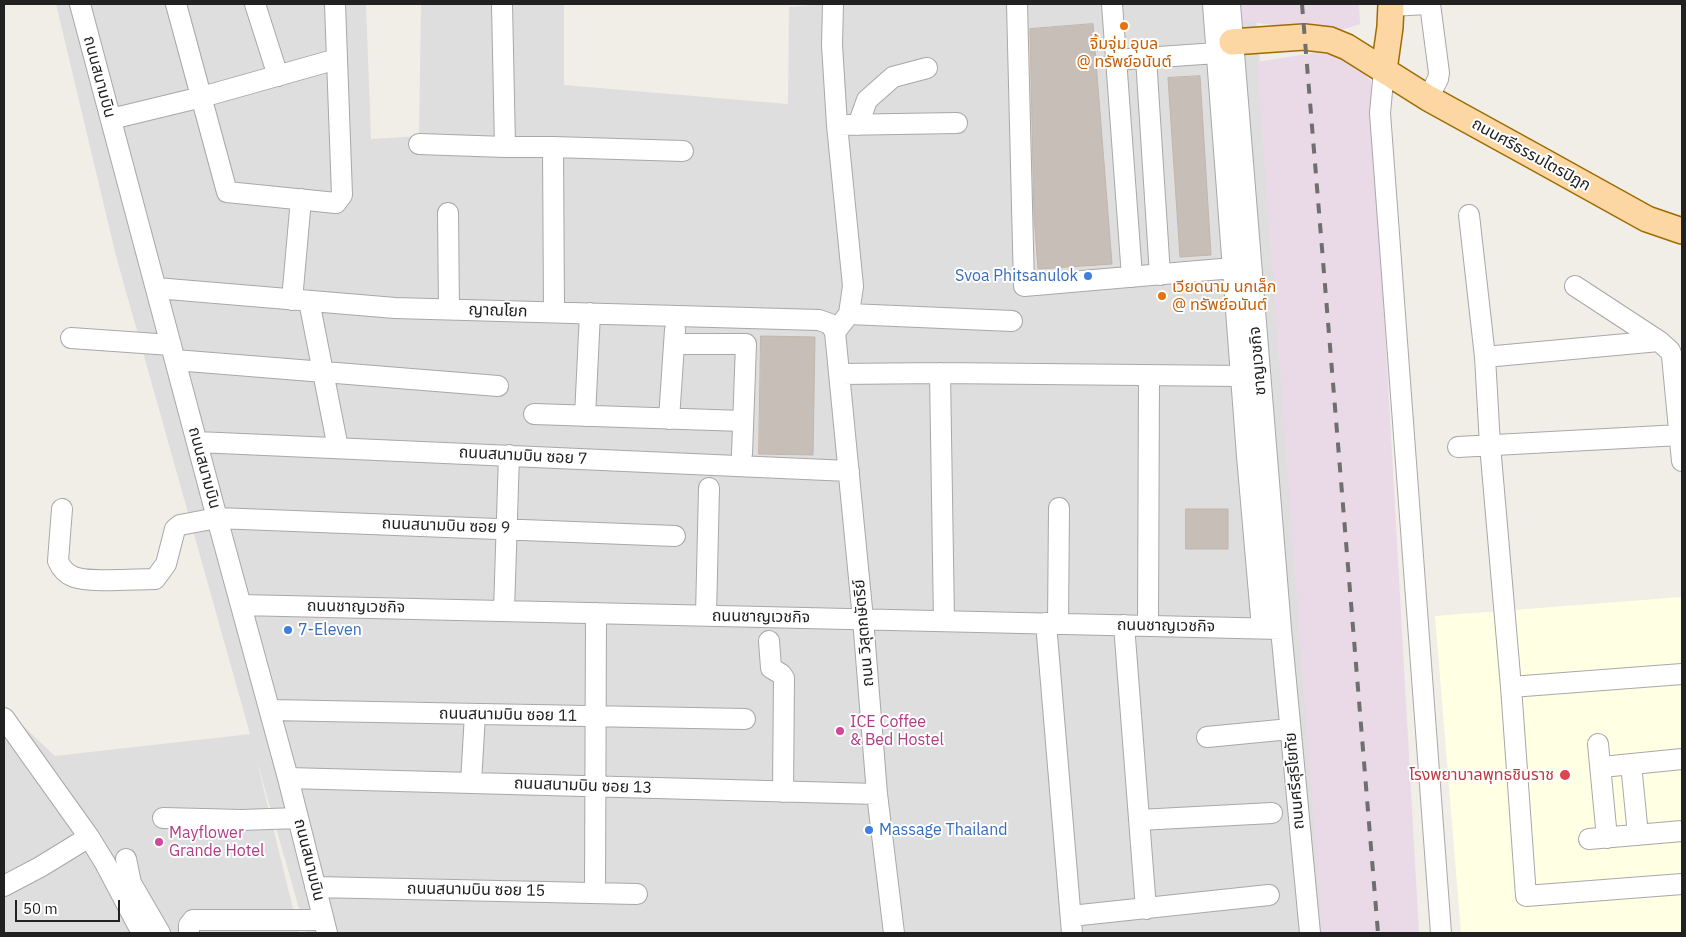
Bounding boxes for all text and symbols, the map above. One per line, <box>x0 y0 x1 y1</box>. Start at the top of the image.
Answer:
marker: จิ้มจุ่ม อุบล @ ทรัพย์อนันต์ <box>1118 20 1130 32</box>
street label: ถนนสนามบิน <box>79 34 119 120</box>
place label: จิ้มจุ่ม อุบล @ ทรัพย์อนันต์ <box>1076 34 1172 72</box>
street label: ถนนศรีธรรมไตรปิฎก <box>1468 114 1594 196</box>
place label: Svoa Phitsanulok <box>955 266 1078 286</box>
marker: Svoa Phitsanulok <box>1082 270 1094 282</box>
place label: เวียดนาม นกเล็ก @ ทรัพย์อนันต์ <box>1172 277 1276 315</box>
marker: เวียดนาม นกเล็ก @ ทรัพย์อนันต์ <box>1156 290 1168 302</box>
street label: ญาณโยก <box>468 300 528 322</box>
street label: ชาญเวชกิจ <box>1245 326 1271 396</box>
street label: ถนนสนามบิน <box>184 425 224 511</box>
street label: ถนนสนามบิน ซอย 7 <box>458 443 588 469</box>
street label: ถนนสนามบิน ซอย 9 <box>381 514 511 538</box>
street label: ถนน วิสุตกษัตริย์ <box>850 579 878 687</box>
street label: ถนนชาญเวชกิจ <box>307 597 405 617</box>
street label: ถนนชาญเวชกิจ <box>712 607 810 627</box>
street label: ถนนชาญเวชกิจ <box>1117 616 1215 636</box>
place label: 7-Eleven <box>298 620 362 640</box>
marker: 7-Eleven <box>282 624 294 636</box>
street label: ถนนสนามบิน ซอย 11 <box>439 704 577 726</box>
place label: ICE Coffee & Bed Hostel <box>850 712 944 750</box>
marker: ICE Coffee & Bed Hostel <box>834 725 846 737</box>
street label: ถนนศรีสุริโยทัย <box>1281 732 1309 830</box>
place label: โรงพยาบาลพุทธชินราช <box>1409 765 1554 785</box>
marker: โรงพยาบาลพุทธชินราช <box>1558 768 1572 782</box>
street label: ถนนสนามบิน ซอย 13 <box>514 774 652 798</box>
street label: ถนนสนามบิน <box>290 817 328 903</box>
place label: Massage Thailand <box>879 820 1008 840</box>
place label: Mayflower Grande Hotel <box>169 823 264 861</box>
marker: Massage Thailand <box>863 824 875 836</box>
marker: Mayflower Grande Hotel <box>153 836 165 848</box>
street label: ถนนสนามบิน ซอย 15 <box>407 879 545 901</box>
scale bar <box>18 890 122 922</box>
text: 50 m <box>23 899 58 918</box>

